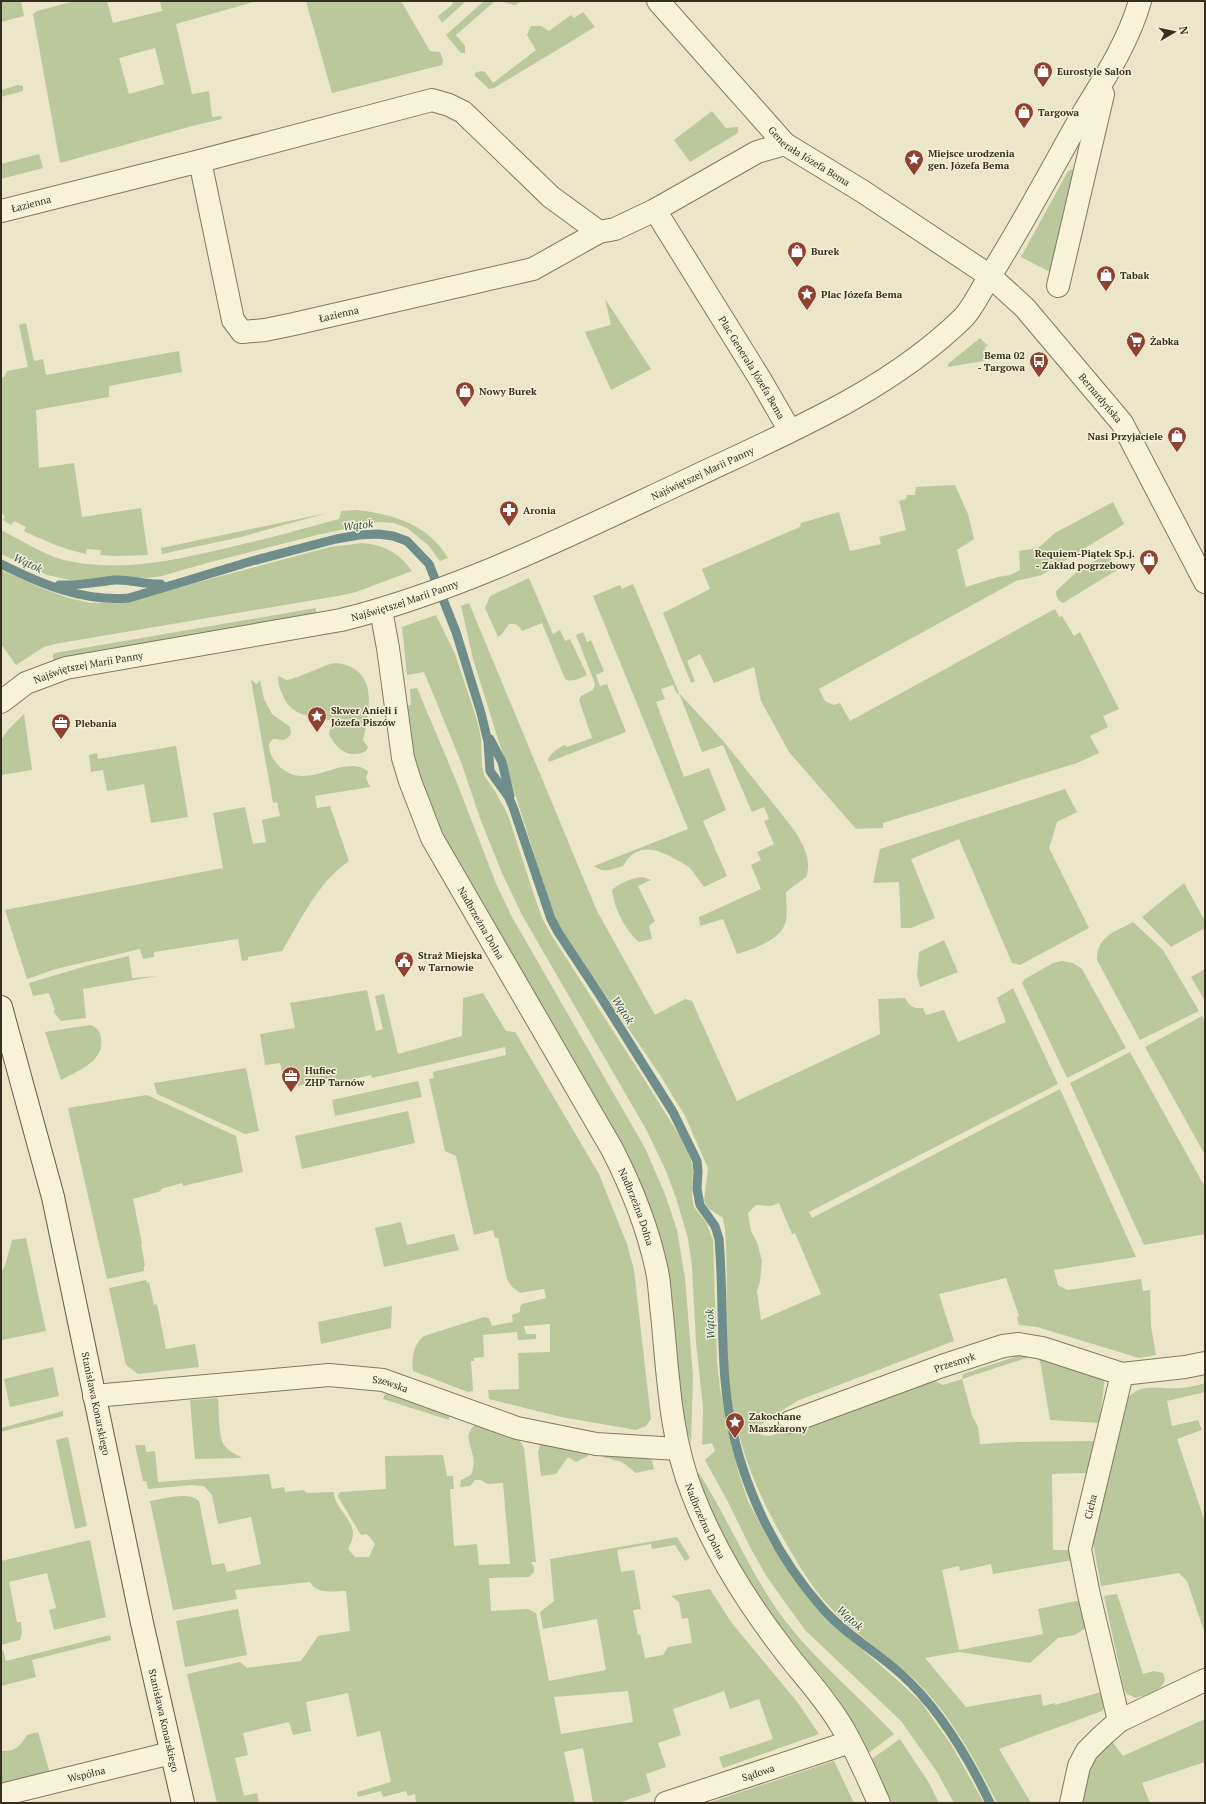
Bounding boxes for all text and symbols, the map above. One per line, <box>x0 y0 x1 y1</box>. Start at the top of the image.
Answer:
north arrow <box>1154 12 1194 52</box>
text: N <box>1176 25 1192 36</box>
shop icon: Eurostyle Salon <box>1032 60 1054 88</box>
place label: Eurostyle Salon <box>1057 65 1132 78</box>
shop icon: Targowa <box>1013 101 1035 129</box>
place label: Targowa <box>1038 106 1080 119</box>
street label: Generała Józefa Bema <box>766 123 853 189</box>
place label: Miejsce urodzenia gen. Józefa Bema <box>928 147 1015 172</box>
place icon: Miejsce urodzenia gen. Józefa Bema <box>903 148 925 176</box>
street label: Łazienna <box>10 192 52 215</box>
shop icon: Burek <box>786 240 808 268</box>
place label: Burek <box>811 245 839 258</box>
shop icon: Tabak <box>1095 264 1117 292</box>
place label: Tabak <box>1120 269 1149 282</box>
place icon: Plac Józefa Bema <box>796 283 818 311</box>
place label: Plac Józefa Bema <box>821 288 903 301</box>
street label: Łazienna <box>318 303 360 325</box>
street label: Plac Generała Józefa Bema <box>716 314 788 421</box>
supermarket icon: Żabka <box>1125 330 1147 358</box>
place label: Żabka <box>1150 335 1180 348</box>
place label: Bema 02 - Targowa <box>977 349 1025 374</box>
bus stop icon: Bema 02 - Targowa <box>1028 350 1050 378</box>
street label: Bernardyńska <box>1076 370 1125 425</box>
shop icon: Nowy Burek <box>454 380 476 408</box>
place label: Nowy Burek <box>479 385 537 398</box>
shop icon: Nasi Przyjaciele <box>1166 425 1188 453</box>
place label: Nasi Przyjaciele <box>1087 430 1164 443</box>
street label: Najświętszej Marii Panny <box>649 443 757 503</box>
pharmacy icon: Aronia <box>498 499 520 527</box>
place label: Aronia <box>523 504 556 517</box>
water label: Wątok <box>342 516 375 534</box>
place label: Requiem-Piątek Sp.j. - Zakład pogrzebowy <box>1035 547 1136 572</box>
shop icon: Requiem-Piątek Sp.j. - Zakład pogrzebowy <box>1138 548 1160 576</box>
water label: Wątok <box>11 550 45 576</box>
street label: Najświętszej Marii Panny <box>350 576 461 624</box>
street label: Najświętszej Marii Panny <box>32 648 145 686</box>
place label: Skwer Anieli i Józefa Piszów <box>331 704 398 729</box>
place icon: Skwer Anieli i Józefa Piszów <box>306 705 328 733</box>
office icon: Plebania <box>50 712 72 740</box>
place label: Plebania <box>75 717 117 730</box>
street label: Nadbrzeżna Dolna <box>455 884 507 962</box>
place label: Straż Miejska w Tarnowie <box>417 949 483 974</box>
public building icon: Straż Miejska w Tarnowie <box>393 950 415 978</box>
water label: Wątok <box>609 994 637 1027</box>
place label: Hufiec ZHP Tarnów <box>305 1064 365 1089</box>
office icon: Hufiec ZHP Tarnów <box>280 1065 302 1093</box>
street label: Nadbrzeżna Dolna <box>616 1166 657 1247</box>
water label: Wątok <box>702 1308 718 1339</box>
street label: Przesmyk <box>932 1349 978 1375</box>
street label: Stanisława Konarskiego <box>79 1351 113 1457</box>
street label: Szewska <box>372 1373 410 1395</box>
place label: Zakochane Maszkarony <box>749 1410 808 1435</box>
place icon: Zakochane Maszkarony <box>724 1411 746 1439</box>
street label: Nadbrzeżna Dolna <box>683 1481 728 1561</box>
street label: Cicha <box>1081 1493 1099 1520</box>
water label: Wątok <box>834 1603 866 1634</box>
street label: Stanisława Konarskiego <box>146 1668 182 1774</box>
street label: Sądowa <box>740 1761 776 1784</box>
street label: Wspólna <box>66 1763 107 1785</box>

